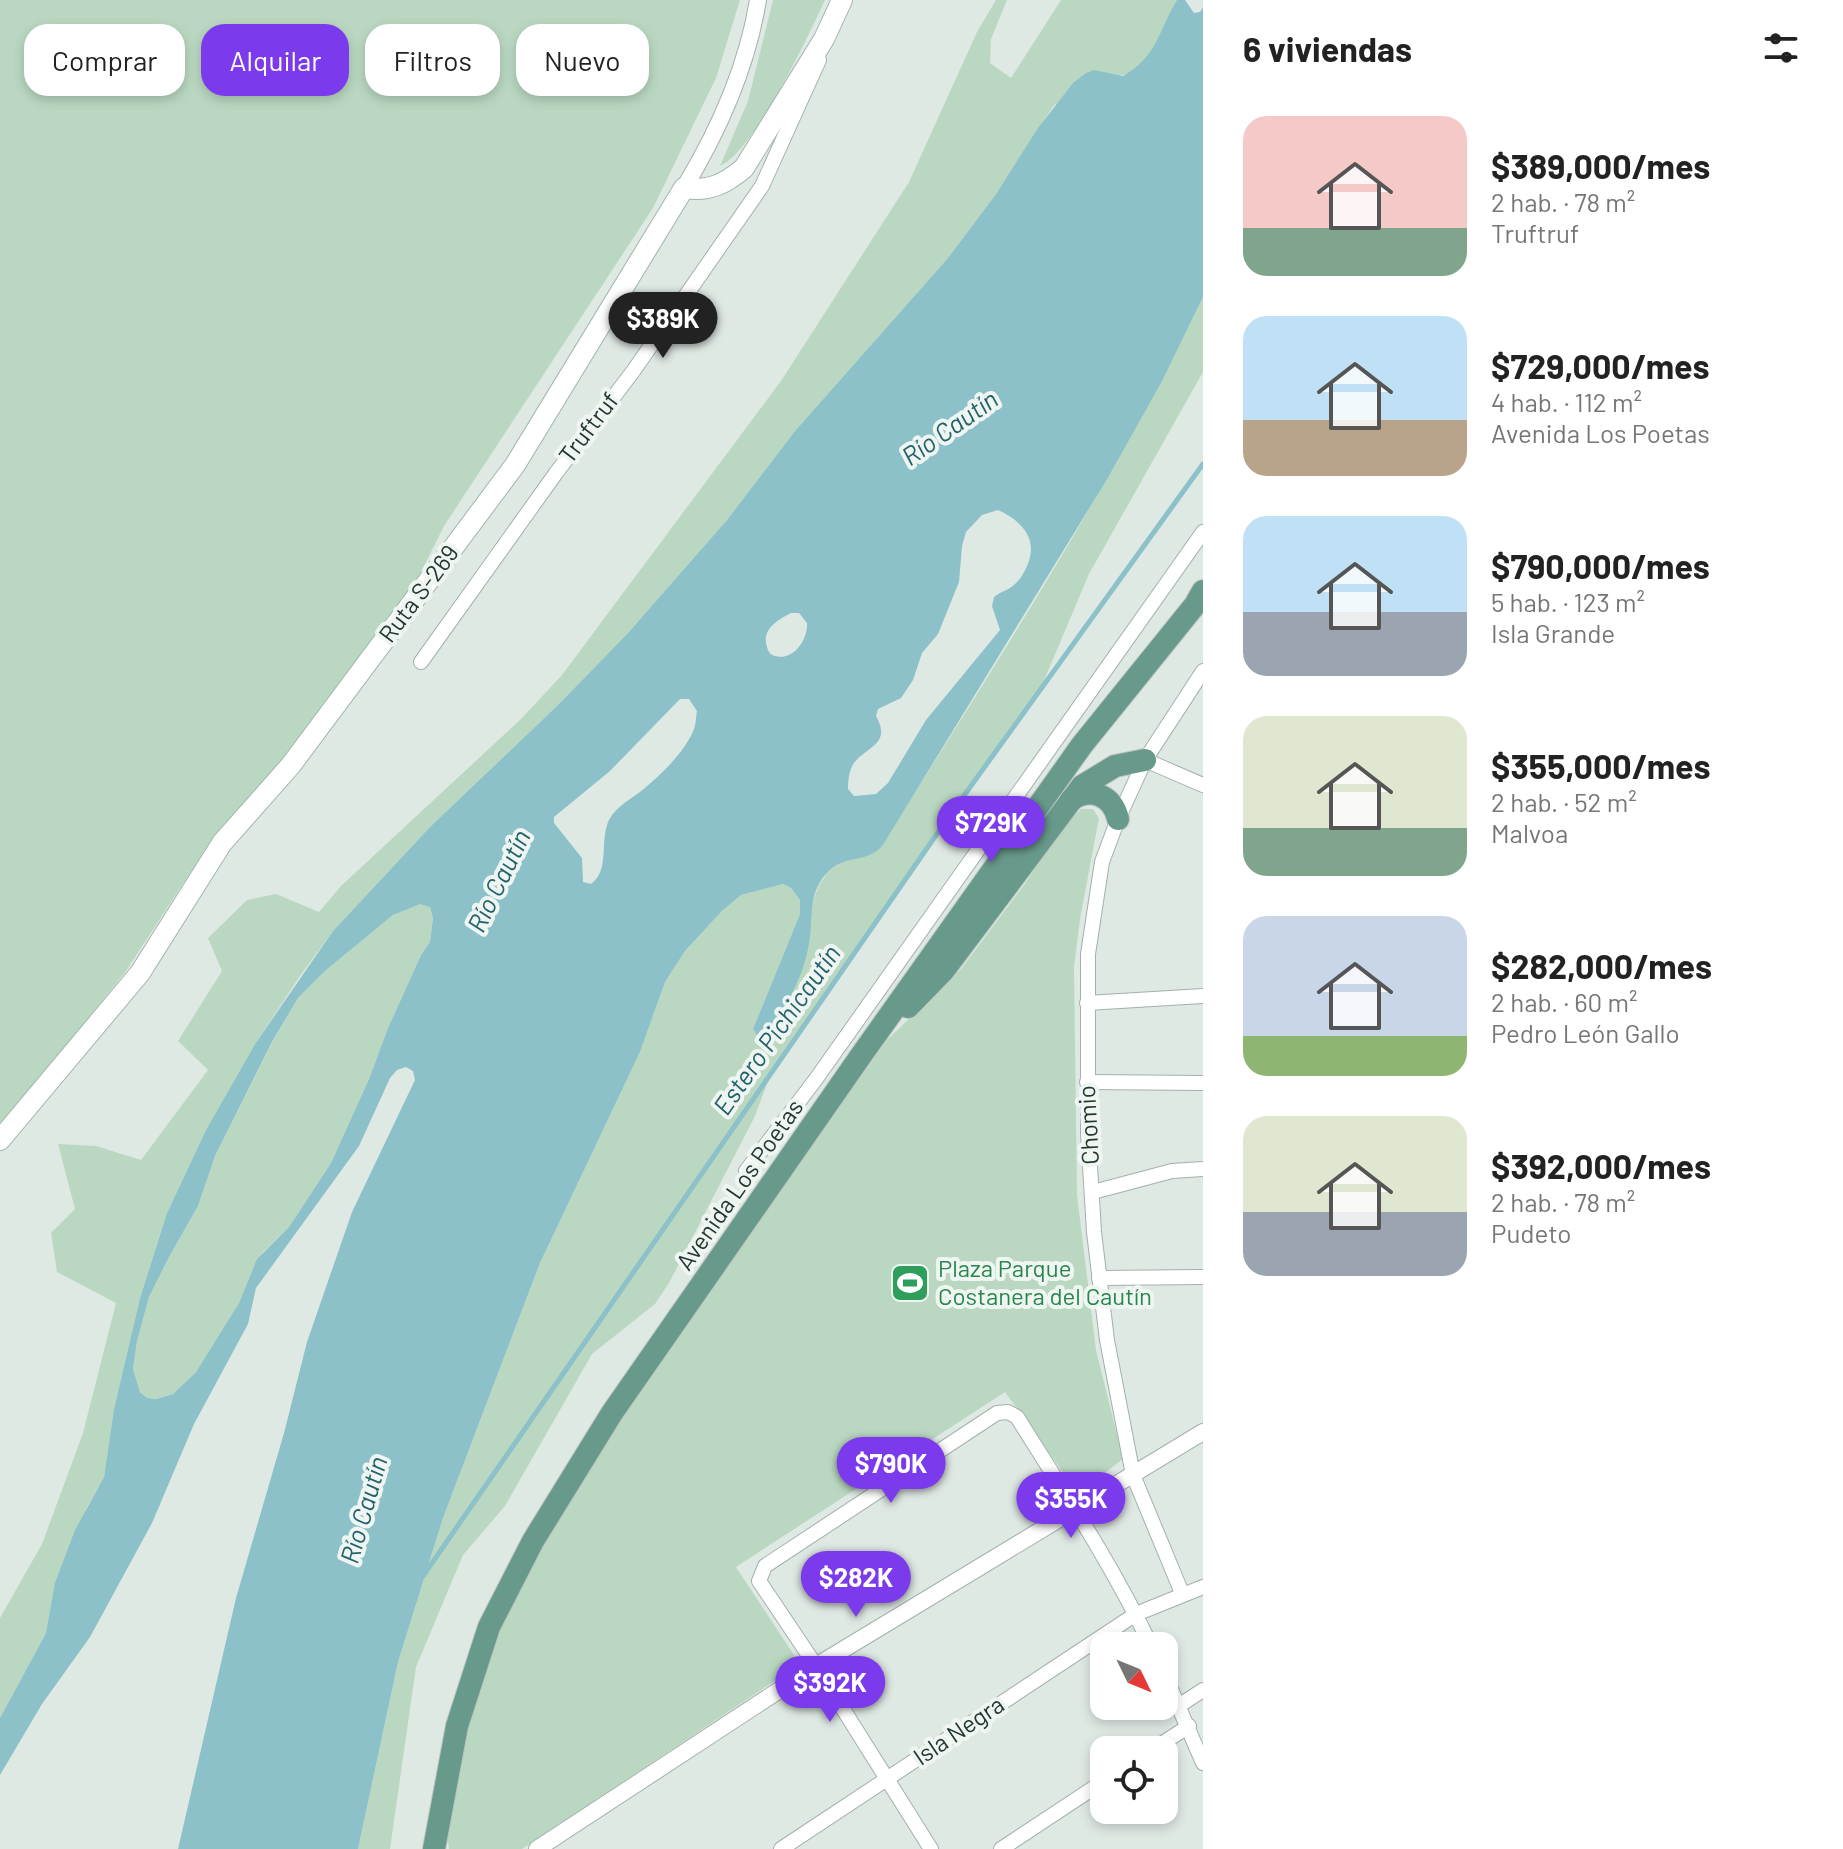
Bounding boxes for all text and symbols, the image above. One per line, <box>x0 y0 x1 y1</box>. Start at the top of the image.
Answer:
chip: Comprar <box>24 24 185 96</box>
chip: Alquilar <box>201 24 349 96</box>
chip: Filtros <box>365 24 500 96</box>
chip: Nuevo <box>516 24 649 96</box>
icon: filters <box>1759 26 1803 70</box>
text: 6 viviendas <box>1243 28 1412 69</box>
text: $389,000/mes <box>1491 145 1710 186</box>
icon: home <box>1307 148 1403 244</box>
text: 2 hab. · 78 m² <box>1491 186 1635 217</box>
text: Truftruf <box>1491 217 1579 248</box>
pin: $389K <box>607 292 719 360</box>
text: $389K <box>626 302 700 333</box>
text: $729,000/mes <box>1491 345 1709 386</box>
icon: home <box>1307 348 1403 444</box>
water label: Río Cautín <box>895 383 1003 471</box>
street label: Truftruf <box>552 386 624 468</box>
text: 4 hab. · 112 m² <box>1491 386 1642 417</box>
text: Avenida Los Poetas <box>1491 417 1710 448</box>
street label: Ruta S-269 <box>372 539 464 648</box>
text: $790,000/mes <box>1491 545 1710 586</box>
icon: home <box>1307 548 1403 644</box>
text: 5 hab. · 123 m² <box>1491 586 1645 617</box>
text: Isla Grande <box>1491 617 1615 648</box>
text: $355,000/mes <box>1491 745 1711 786</box>
icon: home <box>1307 748 1403 844</box>
text: 2 hab. · 52 m² <box>1491 786 1637 817</box>
pin: $729K <box>935 796 1047 864</box>
text: $729K <box>955 806 1027 837</box>
text: Malvoa <box>1491 817 1568 848</box>
water label: Río Cautín <box>460 824 536 937</box>
water label: Estero Pichicautín <box>706 938 846 1120</box>
text: $282,000/mes <box>1491 945 1712 986</box>
icon: home <box>1307 948 1403 1044</box>
text: 2 hab. · 60 m² <box>1491 986 1637 1017</box>
text: Pedro León Gallo <box>1491 1017 1680 1048</box>
street label: Chomio <box>1071 1085 1104 1166</box>
street label: Avenida Los Poetas <box>669 1093 809 1275</box>
text: $392,000/mes <box>1491 1145 1711 1186</box>
icon: home <box>1307 1148 1403 1244</box>
text: 2 hab. · 78 m² <box>1491 1186 1635 1217</box>
text: Pudeto <box>1491 1217 1571 1248</box>
place label: Plaza Parque Costanera del Cautín <box>938 1253 1152 1310</box>
sports icon: Plaza Parque Costanera del Cautín <box>889 1262 931 1304</box>
pin: $790K <box>835 1437 947 1505</box>
text: $790K <box>855 1447 927 1478</box>
water label: Río Cautín <box>332 1452 393 1567</box>
pin: $355K <box>1015 1472 1127 1540</box>
text: $355K <box>1034 1482 1108 1513</box>
pin: $282K <box>800 1551 912 1619</box>
text: $282K <box>819 1561 893 1592</box>
north arrow <box>1090 1632 1178 1720</box>
map controls <box>1090 1632 1178 1824</box>
pin: $392K <box>774 1656 886 1724</box>
text: $392K <box>793 1666 867 1697</box>
street label: Isla Negra <box>907 1689 1009 1771</box>
button: locate <box>1090 1736 1178 1824</box>

